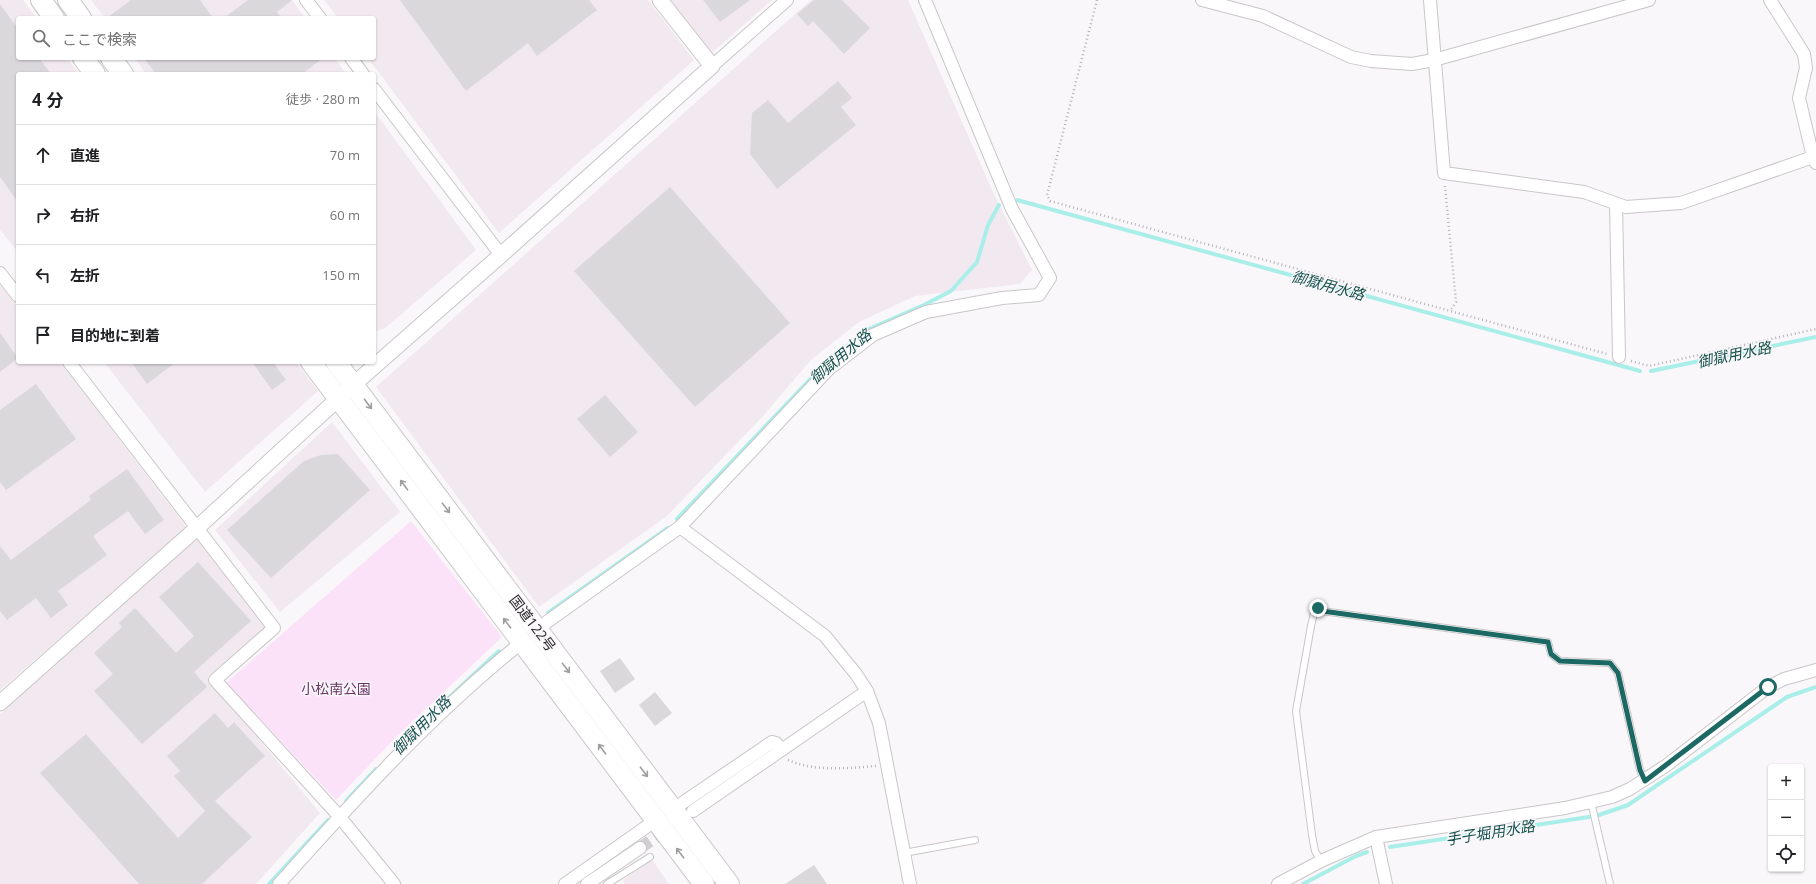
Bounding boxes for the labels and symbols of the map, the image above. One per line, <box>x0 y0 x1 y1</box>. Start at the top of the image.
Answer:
water label: 御獄用水路 <box>1289 266 1369 305</box>
water label: 御獄用水路 <box>805 323 877 388</box>
water label: 御獄用水路 <box>1695 336 1775 372</box>
one-way arrow <box>363 399 372 410</box>
one-way arrow <box>400 480 408 491</box>
one-way arrow <box>442 503 450 514</box>
street label: 国道122号 <box>506 591 560 655</box>
route end <box>1309 599 1327 617</box>
one-way arrow <box>502 618 511 629</box>
one-way arrow <box>562 662 570 673</box>
route start <box>1759 678 1777 696</box>
park label: 小松南公園 <box>301 679 371 698</box>
water label: 御獄用水路 <box>387 690 456 759</box>
one-way arrow <box>598 744 606 755</box>
one-way arrow <box>640 766 648 777</box>
water label: 手子堀用水路 <box>1444 815 1538 849</box>
one-way arrow <box>676 847 685 858</box>

